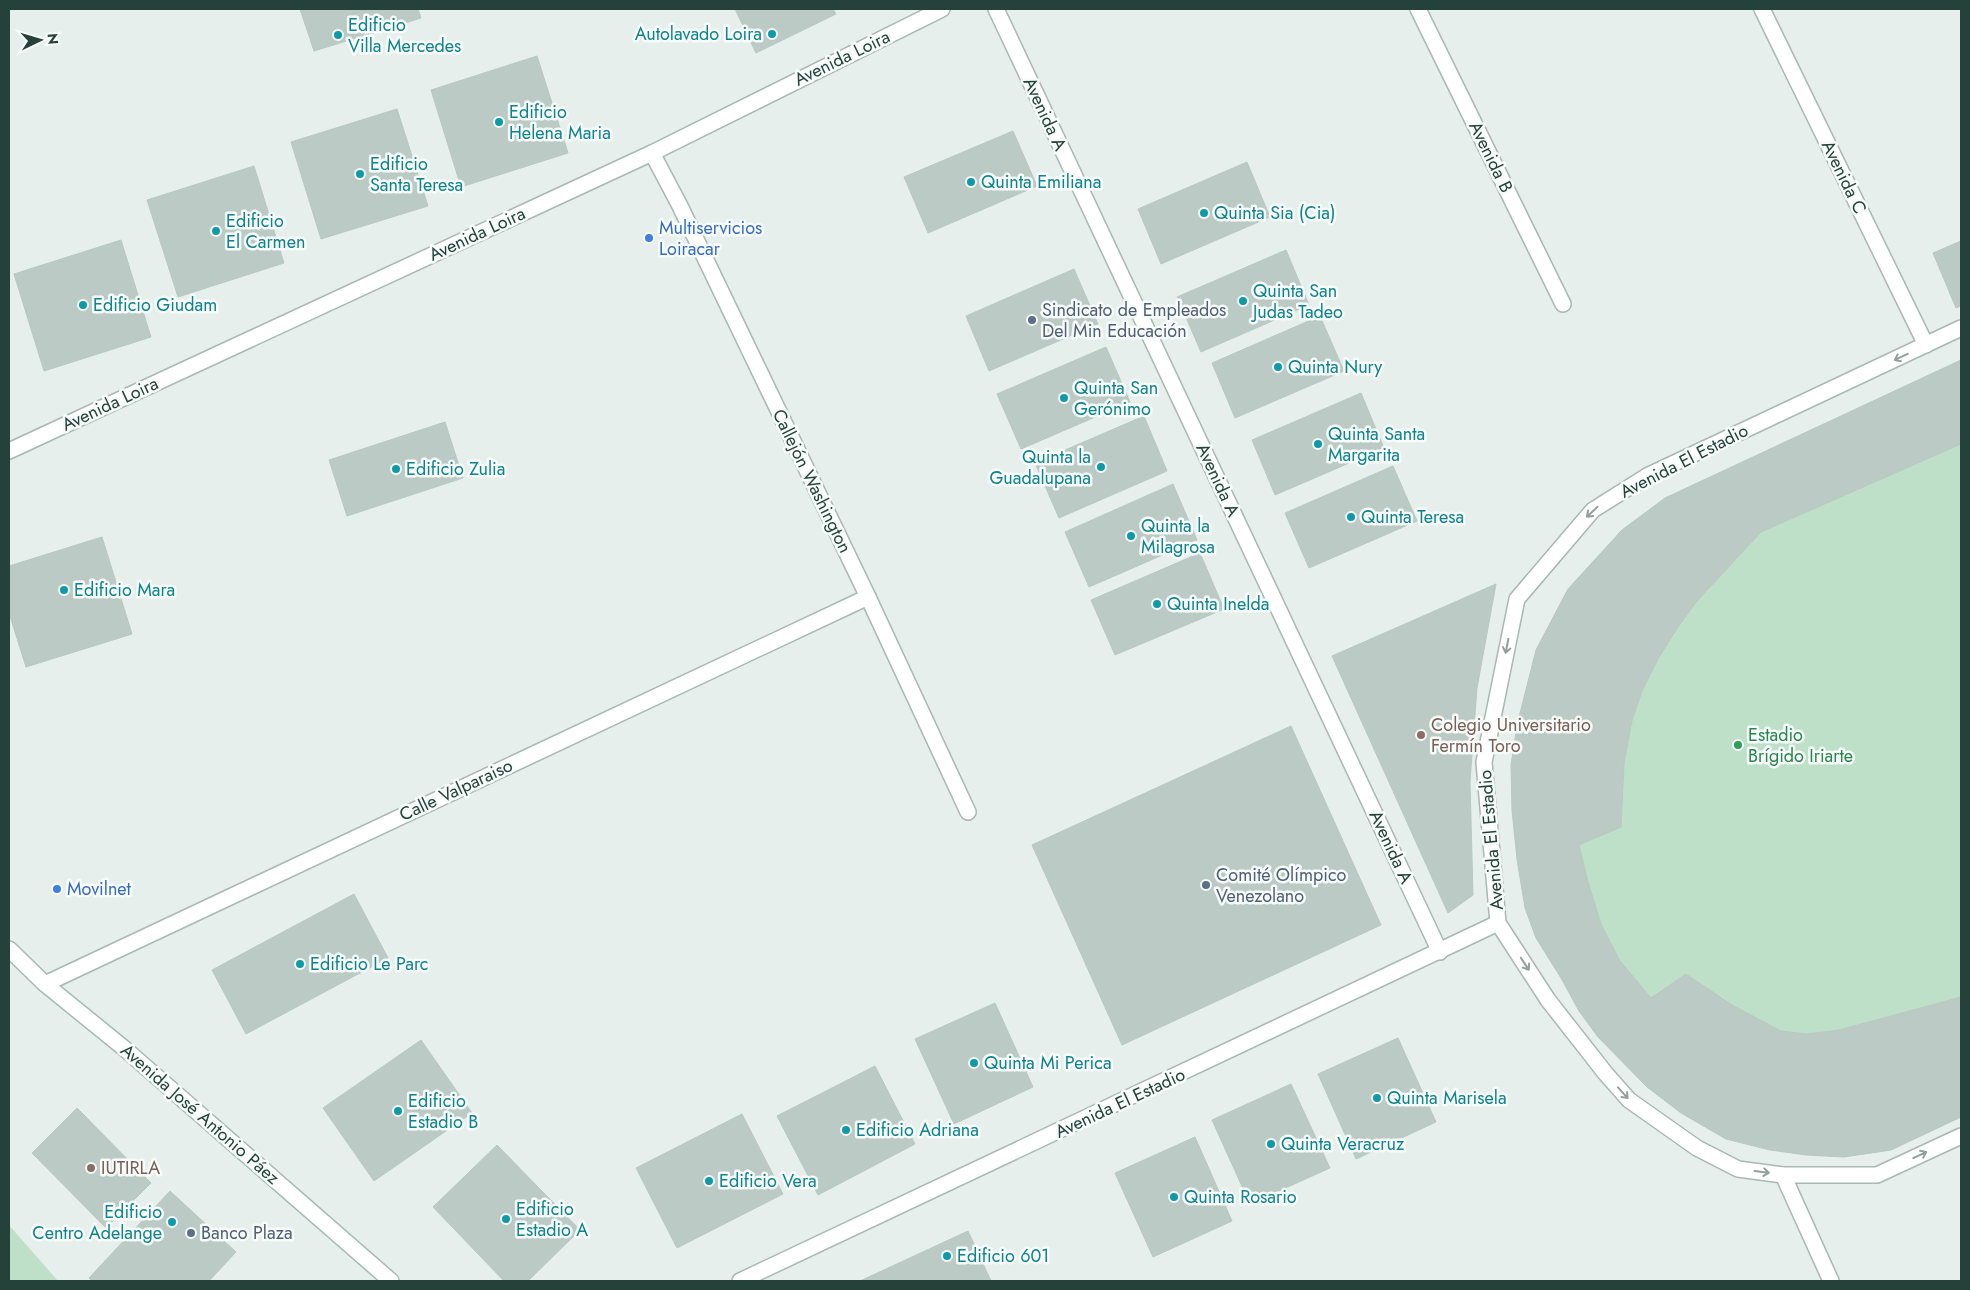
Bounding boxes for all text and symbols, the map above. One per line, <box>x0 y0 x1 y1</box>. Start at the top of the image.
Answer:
place label: Edificio Villa Mercedes <box>348 12 461 59</box>
north arrow <box>15 15 65 65</box>
place label: Autolavado Loira <box>635 21 762 47</box>
street label: Avenida Loira <box>790 24 894 92</box>
marker: Autolavado Loira <box>766 28 778 40</box>
marker: Edificio Villa Mercedes <box>332 29 344 41</box>
text: N <box>43 32 63 45</box>
street label: Avenida A <box>1017 73 1073 155</box>
place label: Edificio Helena Maria <box>509 99 611 146</box>
marker: Edificio Helena Maria <box>493 116 505 128</box>
street label: Avenida B <box>1463 117 1519 197</box>
street label: Avenida C <box>1815 136 1873 218</box>
place label: Edificio Santa Teresa <box>370 151 463 198</box>
marker: Edificio Santa Teresa <box>354 168 366 180</box>
place label: Quinta Emiliana <box>981 169 1101 195</box>
marker: Quinta Emiliana <box>965 176 977 188</box>
street label: Avenida Loira <box>424 200 530 268</box>
place label: Quinta Sia (Cia) <box>1214 200 1336 226</box>
marker: Quinta Sia (Cia) <box>1198 207 1210 219</box>
place label: Edificio El Carmen <box>226 208 305 255</box>
place label: Multiservicios Loiracar <box>659 215 762 262</box>
marker: Edificio El Carmen <box>210 225 222 237</box>
marker: Multiservicios Loiracar <box>643 232 655 244</box>
place label: Quinta San Judas Tadeo <box>1251 278 1343 325</box>
place label: Edificio Giudam <box>93 292 217 318</box>
marker: Quinta San Judas Tadeo <box>1237 295 1249 307</box>
place label: Sindicato de Empleados Del Min Educación <box>1042 297 1226 344</box>
marker: Edificio Giudam <box>77 299 89 311</box>
marker: Sindicato de Empleados Del Min Educación <box>1026 314 1038 326</box>
one-way arrow <box>1894 352 1909 362</box>
place label: Quinta Nury <box>1288 354 1382 380</box>
marker: Quinta Nury <box>1272 361 1284 373</box>
street label: Avenida Loira <box>57 370 163 438</box>
place label: Quinta San Gerónimo <box>1074 375 1158 422</box>
marker: Quinta San Gerónimo <box>1058 392 1070 404</box>
street label: Callejón Washington <box>766 405 858 557</box>
street label: Avenida El Estadio <box>1615 417 1753 505</box>
place label: Quinta Santa Margarita <box>1328 421 1425 468</box>
marker: Quinta Santa Margarita <box>1312 438 1324 450</box>
street label: Avenida A <box>1190 439 1246 521</box>
place label: Quinta la Guadalupana <box>989 444 1091 491</box>
place label: Edificio Zulia <box>406 456 505 482</box>
marker: Quinta la Guadalupana <box>1095 461 1107 473</box>
marker: Edificio Zulia <box>390 463 402 475</box>
place label: Quinta Teresa <box>1361 504 1464 530</box>
one-way arrow <box>1586 506 1599 518</box>
marker: Quinta Teresa <box>1345 511 1357 523</box>
place label: Quinta la Milagrosa <box>1141 513 1215 560</box>
marker: Quinta la Milagrosa <box>1125 530 1137 542</box>
place label: Edificio Mara <box>74 577 175 603</box>
marker: Edificio Mara <box>58 584 70 596</box>
place label: Quinta Inelda <box>1167 591 1269 617</box>
marker: Quinta Inelda <box>1151 598 1163 610</box>
one-way arrow <box>1502 637 1512 653</box>
place label: Colegio Universitario Fermín Toro <box>1431 712 1591 759</box>
place label: Estadio Brígido Iriarte <box>1748 722 1853 769</box>
marker: Colegio Universitario Fermín Toro <box>1415 729 1427 741</box>
marker: Estadio Brígido Iriarte <box>1732 739 1744 751</box>
street label: Calle Valparaiso <box>395 752 517 828</box>
street label: Avenida El Estadio <box>1472 769 1510 911</box>
street label: Avenida A <box>1363 806 1419 888</box>
place label: Comité Olímpico Venezolano <box>1216 862 1346 909</box>
place label: Movilnet <box>67 876 132 902</box>
marker: Comité Olímpico Venezolano <box>1200 879 1212 891</box>
marker: Movilnet <box>51 883 63 895</box>
place label: Edificio Le Parc <box>310 951 428 977</box>
one-way arrow <box>1520 957 1530 971</box>
marker: Edificio Le Parc <box>294 958 306 970</box>
street label: Avenida José Antonio Páez <box>115 1038 286 1191</box>
place label: Quinta Mi Perica <box>984 1050 1112 1076</box>
marker: Quinta Mi Perica <box>968 1057 980 1069</box>
street label: Avenida El Estadio <box>1051 1061 1189 1145</box>
place label: Quinta Marisela <box>1387 1085 1507 1111</box>
one-way arrow <box>1618 1086 1629 1099</box>
place label: Edificio Estadio B <box>408 1088 478 1135</box>
marker: Quinta Marisela <box>1371 1092 1383 1104</box>
marker: Edificio Estadio B <box>392 1105 404 1117</box>
place label: Edificio Adriana <box>856 1117 979 1143</box>
marker: Edificio Adriana <box>840 1124 852 1136</box>
place label: Quinta Veracruz <box>1281 1131 1405 1157</box>
marker: Quinta Veracruz <box>1265 1138 1277 1150</box>
one-way arrow <box>1912 1150 1927 1159</box>
place label: IUTIRLA <box>101 1155 160 1181</box>
marker: IUTIRLA <box>85 1162 97 1174</box>
one-way arrow <box>1754 1167 1770 1177</box>
place label: Edificio Vera <box>719 1168 817 1194</box>
marker: Edificio Vera <box>703 1175 715 1187</box>
place label: Quinta Rosario <box>1184 1184 1297 1210</box>
marker: Quinta Rosario <box>1168 1191 1180 1203</box>
place label: Edificio Estadio A <box>516 1196 588 1243</box>
place label: Edificio Centro Adelange <box>32 1199 162 1246</box>
marker: Edificio Estadio A <box>500 1213 512 1225</box>
marker: Edificio Centro Adelange <box>166 1216 178 1228</box>
place label: Banco Plaza <box>201 1220 293 1246</box>
marker: Banco Plaza <box>185 1227 197 1239</box>
place label: Edificio 601 <box>957 1243 1049 1269</box>
marker: Edificio 601 <box>941 1250 953 1262</box>

